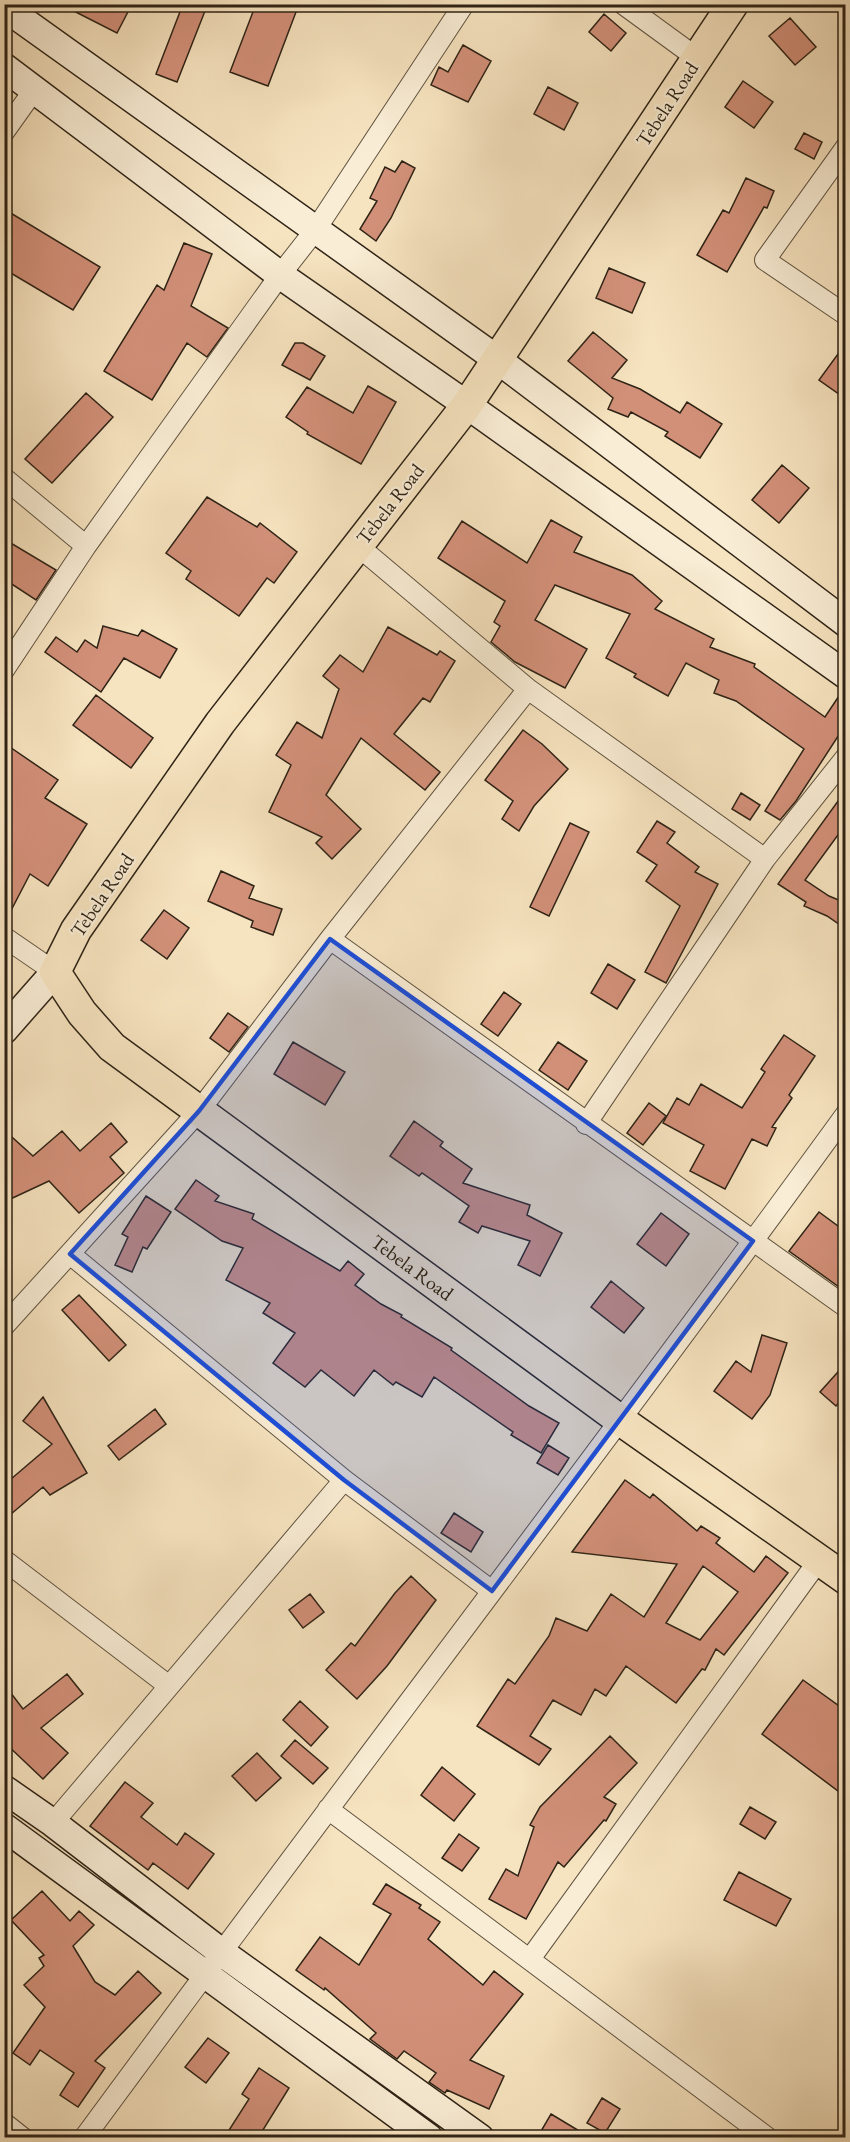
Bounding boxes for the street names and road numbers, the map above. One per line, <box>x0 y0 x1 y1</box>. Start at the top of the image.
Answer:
street label: Tebela Road <box>630 56 704 151</box>
street label: Tebela Road <box>350 458 430 550</box>
street label: Tebela Road <box>64 847 140 942</box>
street label: Tebela Road <box>366 1229 459 1307</box>

